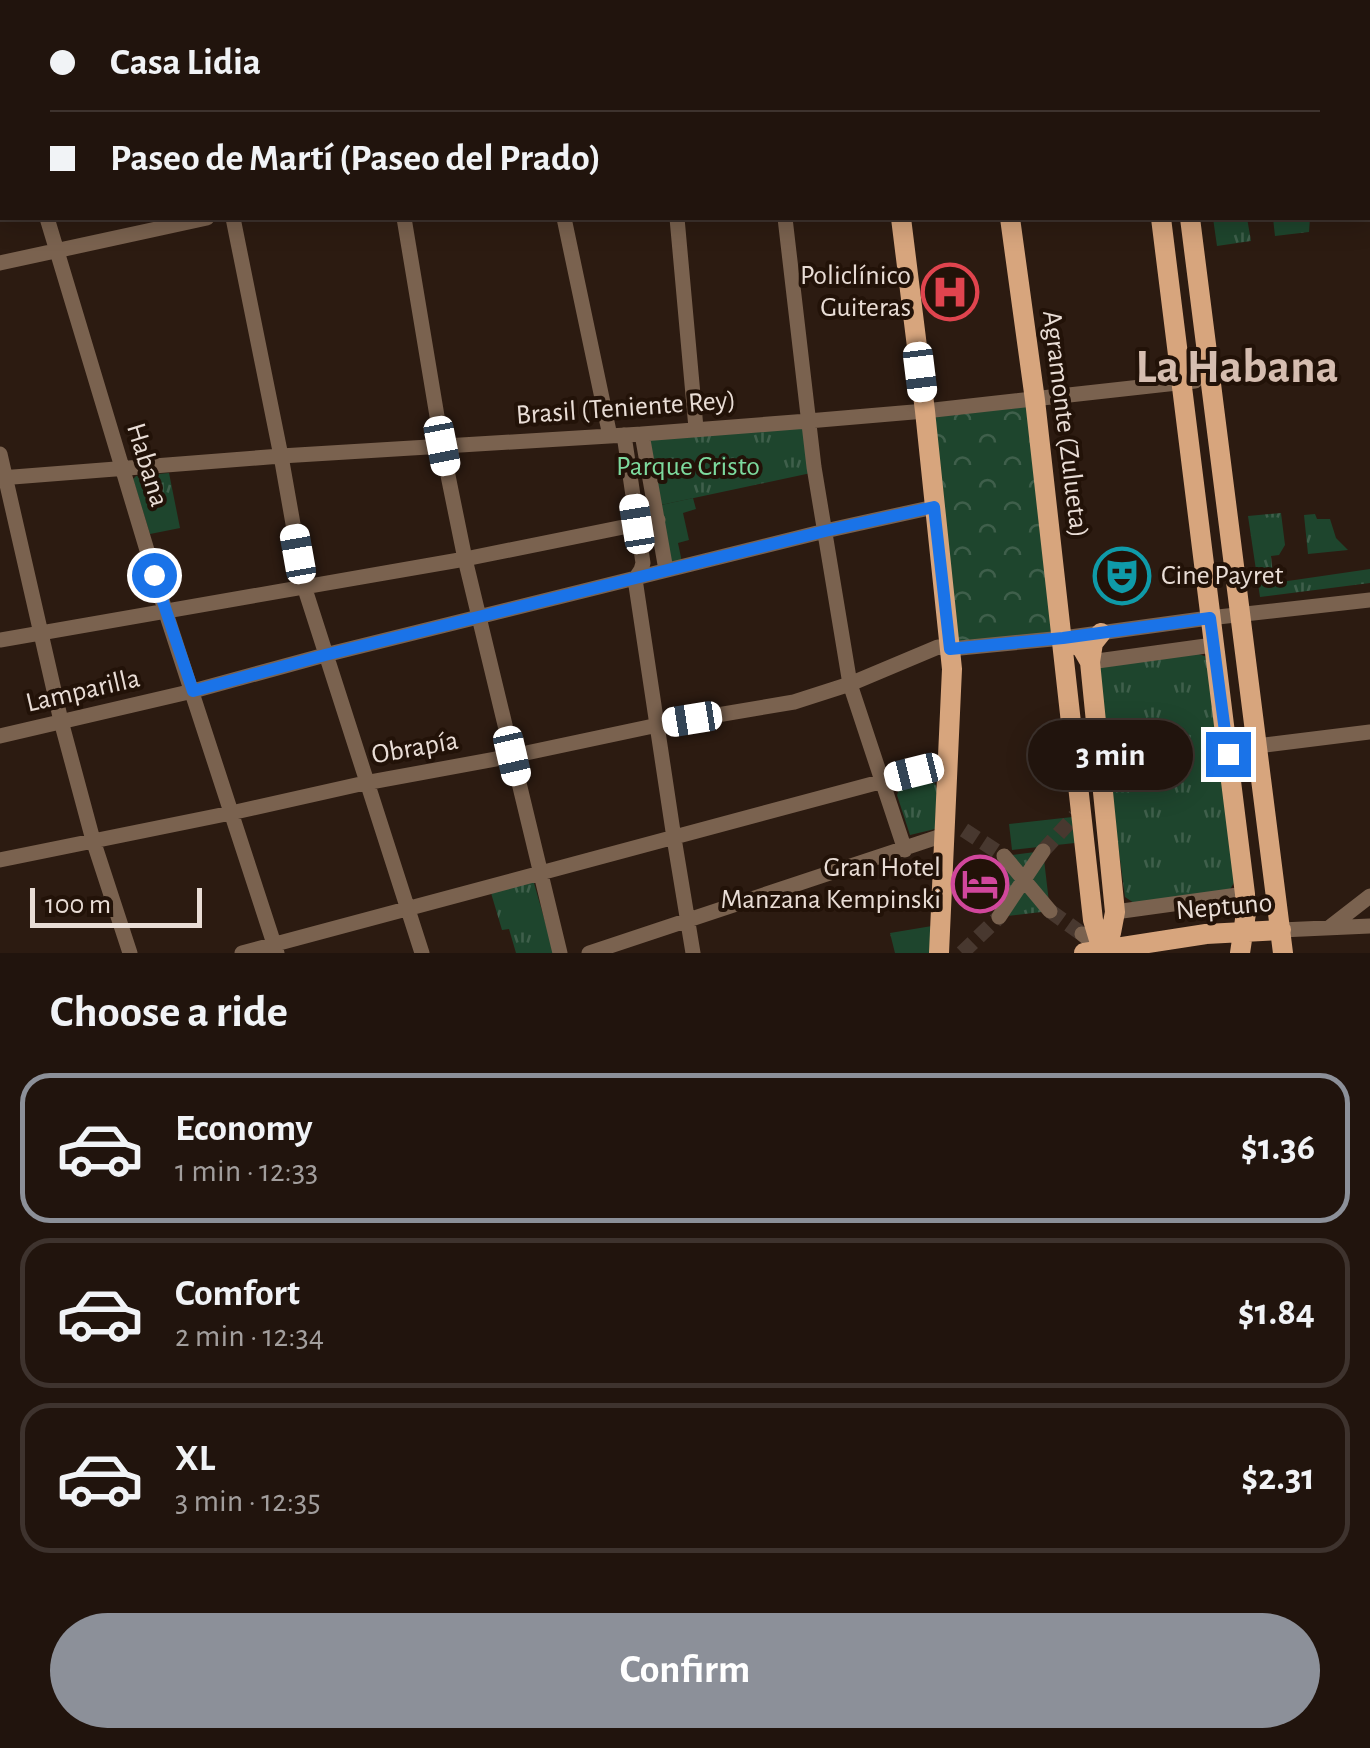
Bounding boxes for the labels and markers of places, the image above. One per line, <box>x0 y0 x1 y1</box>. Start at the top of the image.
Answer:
place label: Policlínico Guiteras <box>800 262 911 322</box>
hospital icon: Policlínico Guiteras <box>920 262 980 322</box>
theatre icon: Cine Payret <box>1092 546 1152 606</box>
place label: Cine Payret <box>1161 562 1284 590</box>
place label: Gran Hotel Manzana Kempinski <box>721 854 941 914</box>
hotel icon: Gran Hotel Manzana Kempinski <box>950 854 1010 914</box>

